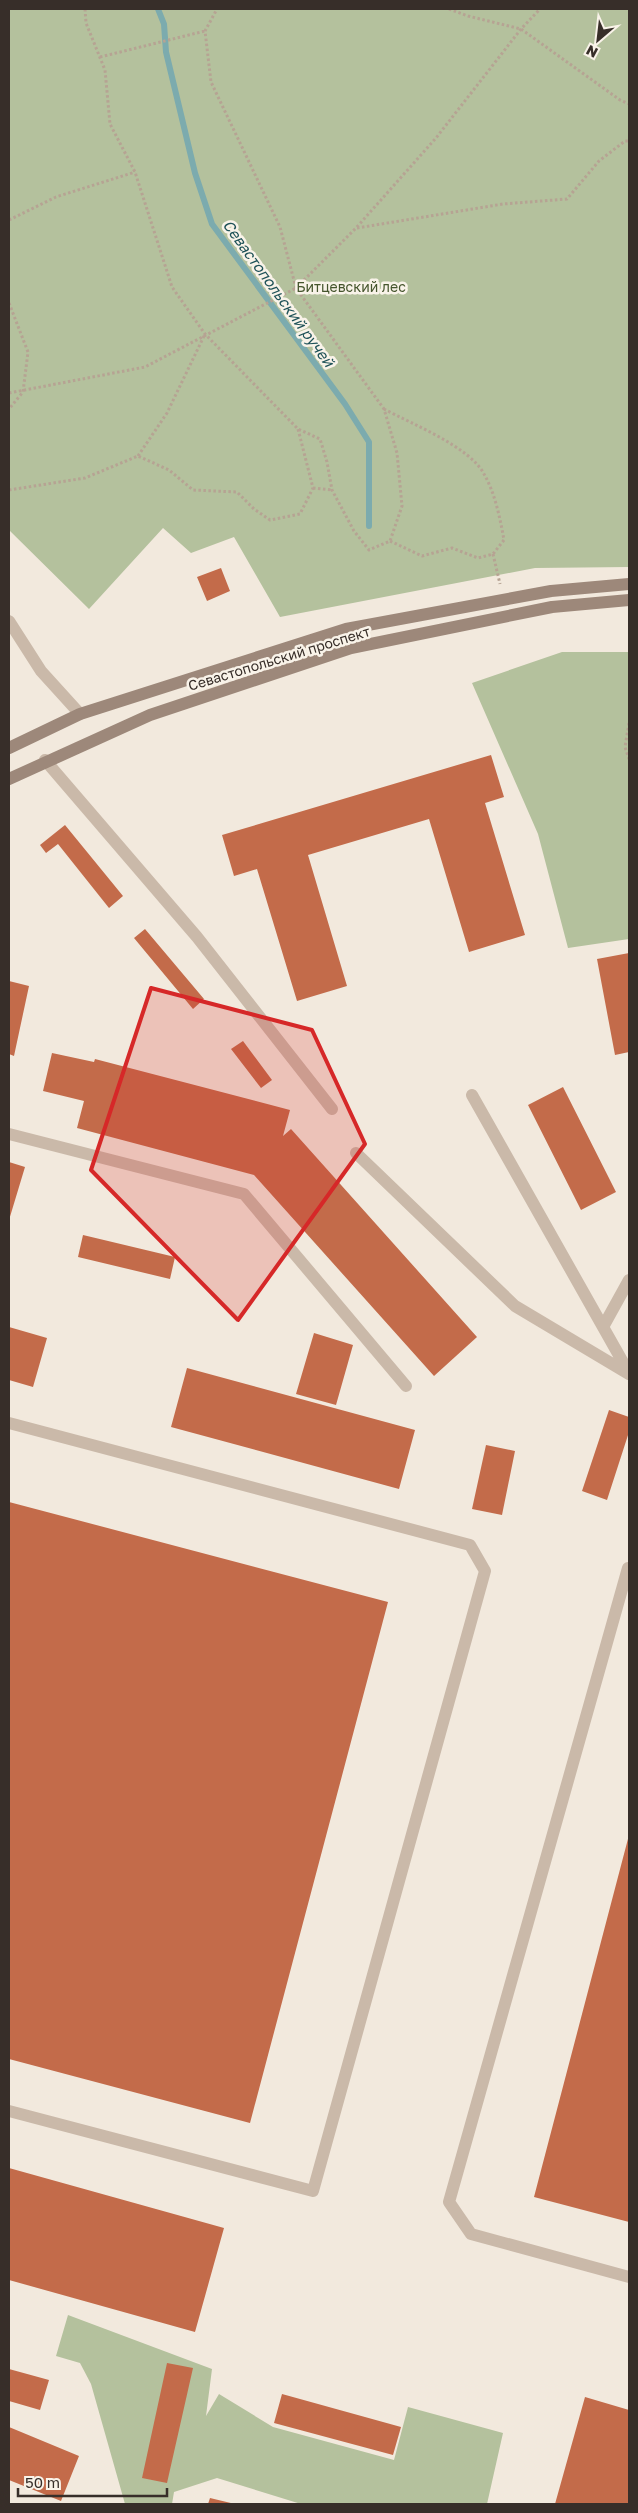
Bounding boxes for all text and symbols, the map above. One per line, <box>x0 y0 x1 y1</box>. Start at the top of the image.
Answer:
north arrow <box>573 15 623 65</box>
text: N <box>583 42 600 62</box>
water label: Севастопольский ручей <box>219 216 339 371</box>
park label: Битцевский лес <box>296 278 406 295</box>
street label: Севастопольский проспект <box>186 622 372 694</box>
scale bar <box>18 2466 166 2498</box>
text: 50 m <box>25 2473 60 2491</box>

